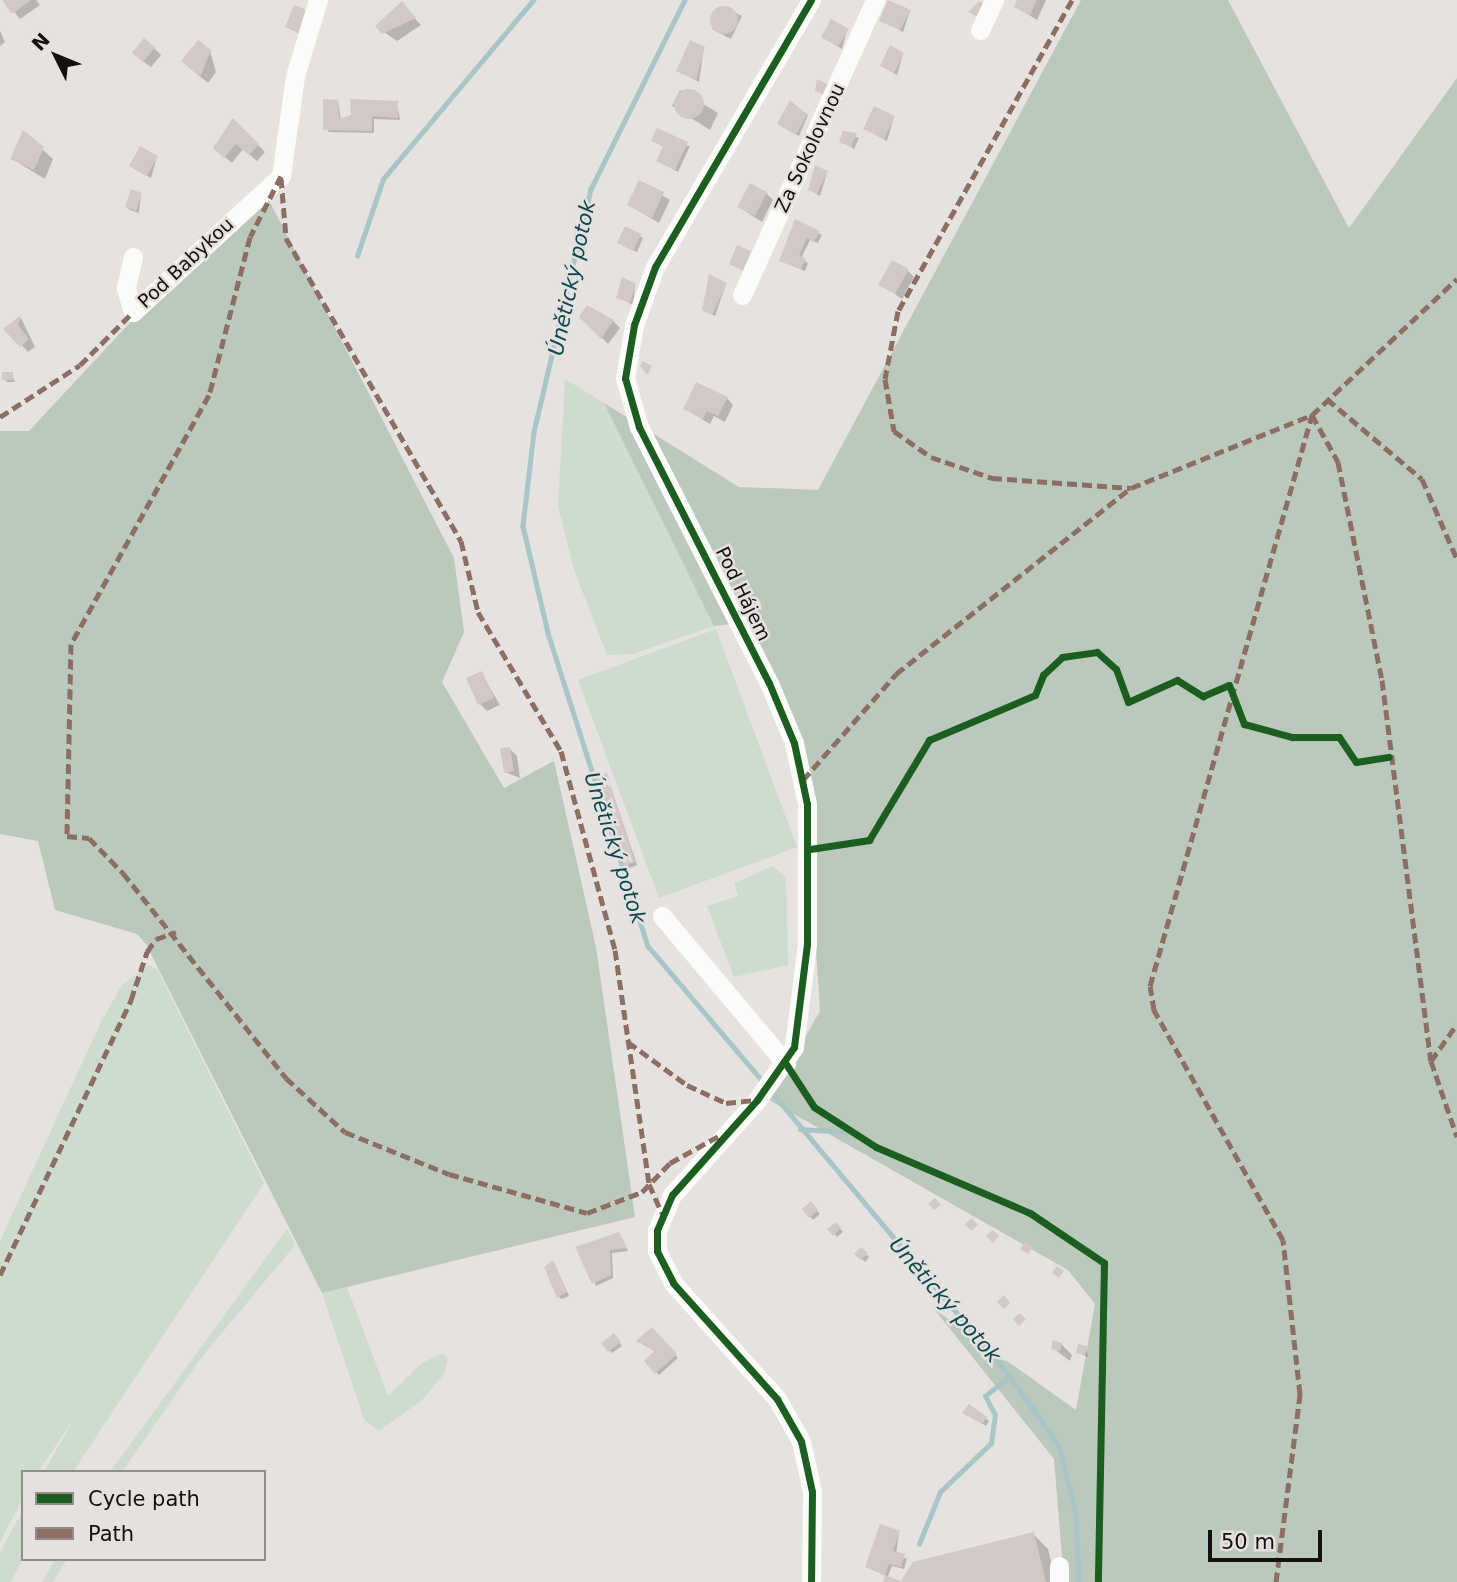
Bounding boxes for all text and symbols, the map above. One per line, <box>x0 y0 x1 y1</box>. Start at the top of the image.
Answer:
north arrow <box>21 21 91 91</box>
text: N <box>27 28 54 55</box>
street label: Za Sokolovnou <box>770 80 850 216</box>
water label: Únětický potok <box>543 198 601 358</box>
street label: Pod Babykou <box>133 213 239 313</box>
street label: Pod Hájem <box>710 543 776 645</box>
water label: Únětický potok <box>579 769 651 927</box>
water label: Únětický potok <box>884 1232 1006 1368</box>
legend <box>21 1470 266 1561</box>
text: Cycle path <box>88 1487 200 1511</box>
scale bar <box>1212 1516 1326 1560</box>
text: Path <box>88 1522 134 1546</box>
text: 50 m <box>1221 1530 1275 1554</box>

